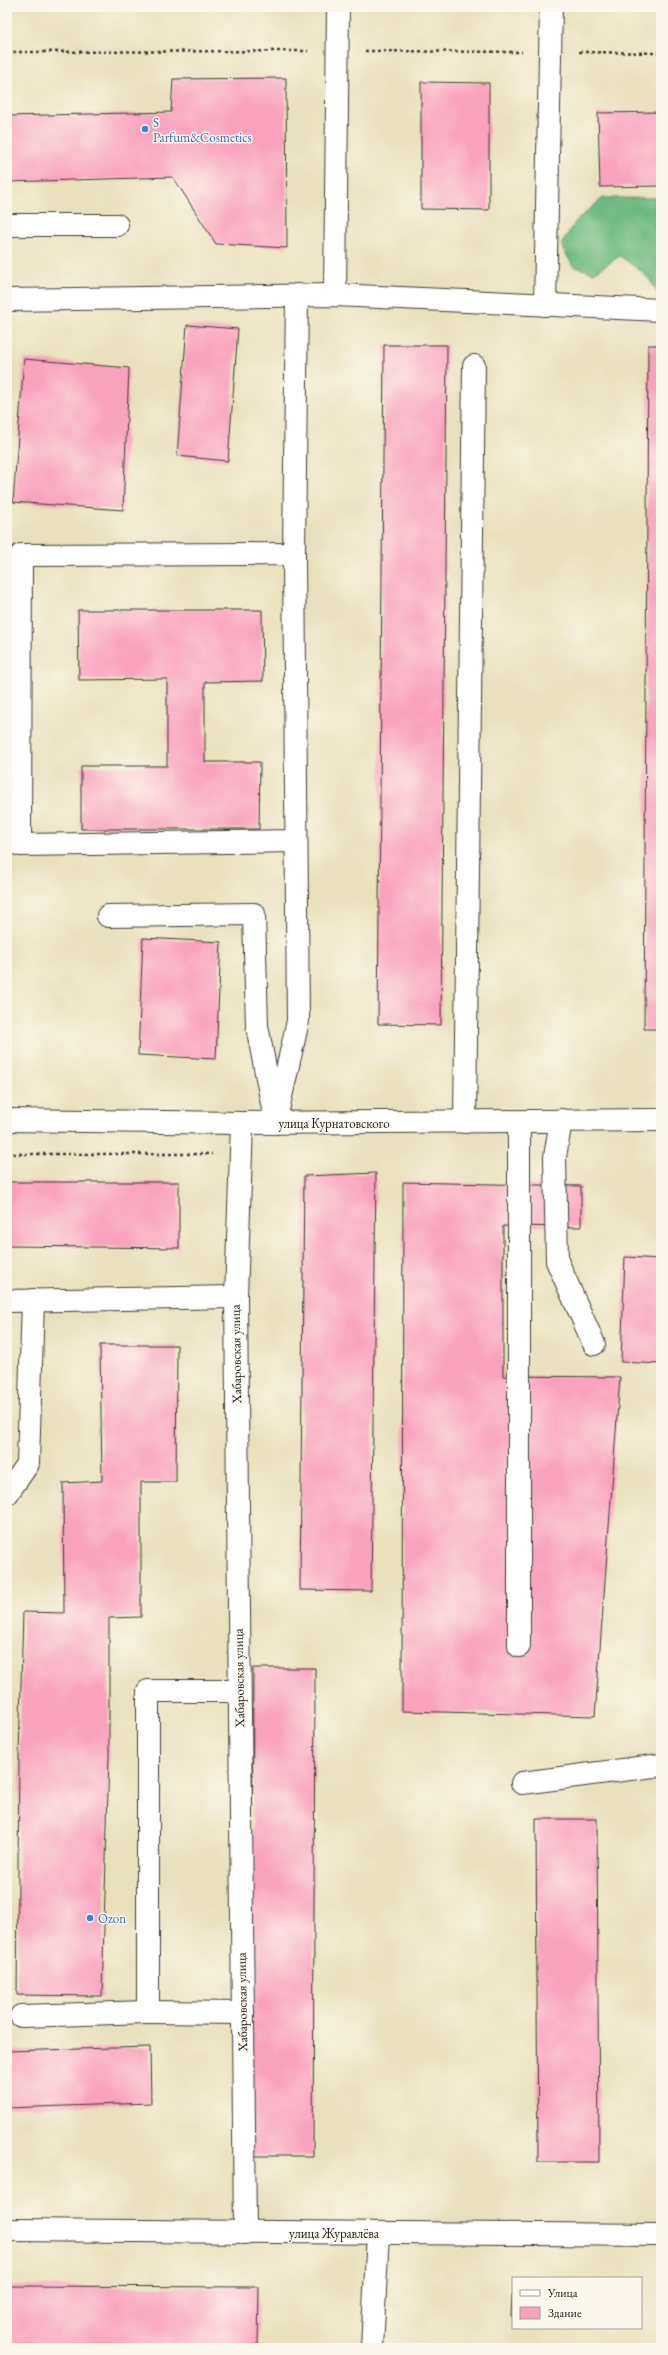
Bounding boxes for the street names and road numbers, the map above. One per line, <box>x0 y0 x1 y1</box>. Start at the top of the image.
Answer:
street label: улица Курнатовского <box>278 1115 390 1132</box>
street label: Хабаровская улица <box>227 1304 245 1405</box>
street label: Хабаровская улица <box>230 1628 248 1729</box>
street label: Хабаровская улица <box>233 1952 251 2053</box>
street label: улица Журавлёва <box>289 2225 380 2242</box>

